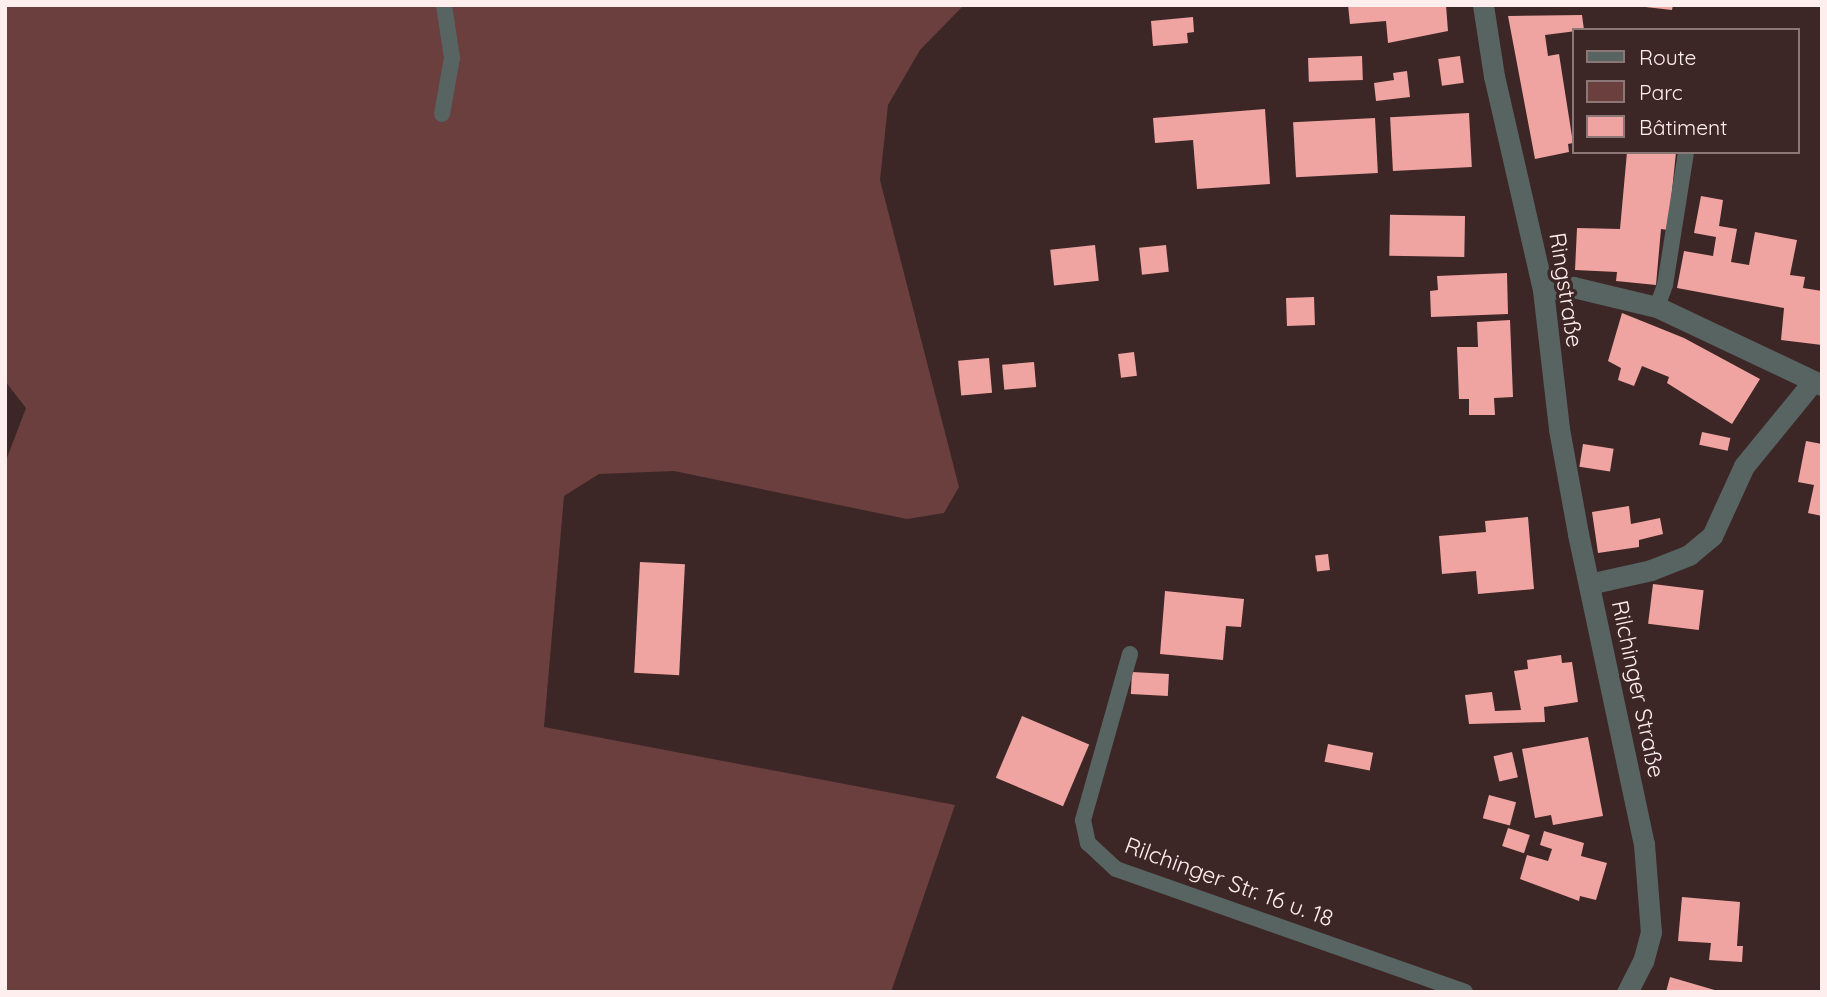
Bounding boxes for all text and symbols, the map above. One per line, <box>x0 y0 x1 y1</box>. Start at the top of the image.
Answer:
legend <box>1572 28 1799 154</box>
text: Route <box>1639 44 1696 70</box>
text: Parc <box>1639 79 1683 105</box>
text: Bâtiment <box>1639 114 1727 140</box>
street label: Ringstraße <box>1543 231 1589 349</box>
street label: Rilchinger Straße <box>1606 598 1670 780</box>
street label: Rilchinger Str. 16 u. 18 <box>1121 831 1337 933</box>

